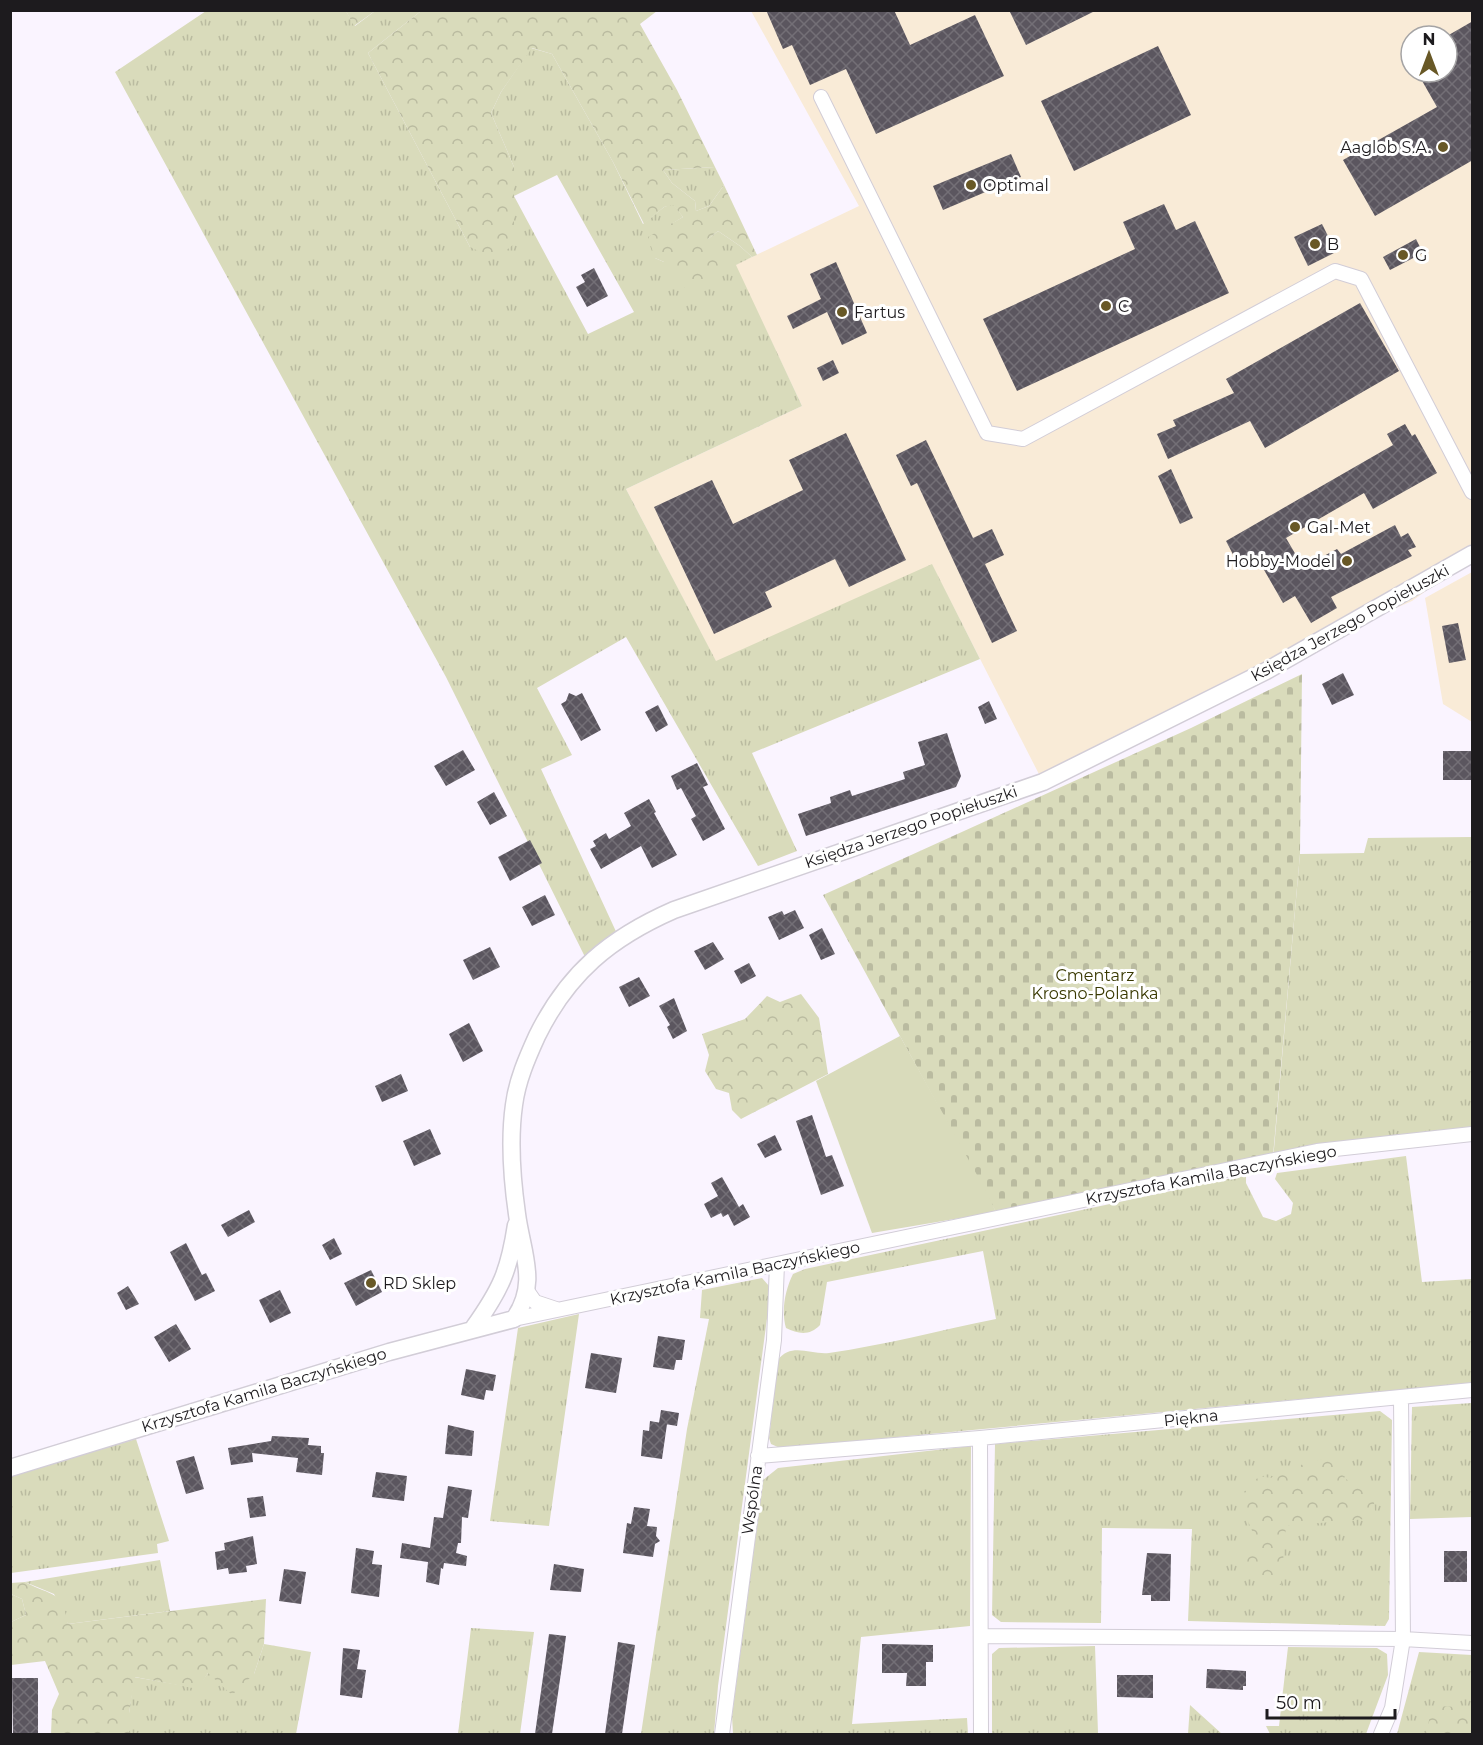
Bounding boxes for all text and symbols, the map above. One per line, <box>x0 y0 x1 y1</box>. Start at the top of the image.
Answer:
north arrow <box>1399 24 1459 84</box>
text: N <box>1423 30 1435 49</box>
place label: Aaglob S.A. <box>1340 138 1431 157</box>
marker: Aaglob S.A. <box>1436 140 1450 154</box>
place label: Optimal <box>983 176 1049 195</box>
marker: Optimal <box>964 178 978 192</box>
place label: B <box>1327 235 1339 254</box>
marker: B <box>1308 237 1322 251</box>
place label: G <box>1415 246 1427 265</box>
marker: G <box>1396 248 1410 262</box>
place label: C <box>1118 297 1129 316</box>
marker: C <box>1099 299 1113 313</box>
place label: Fartus <box>854 303 905 322</box>
marker: Fartus <box>835 305 849 319</box>
place label: Gal-Met <box>1307 518 1371 537</box>
marker: Gal-Met <box>1288 520 1302 534</box>
place label: Hobby-Model <box>1226 552 1335 571</box>
marker: Hobby-Model <box>1340 554 1354 568</box>
street label: Księdza Jerzego Popiełuszki <box>1248 560 1452 686</box>
street label: Księdza Jerzego Popiełuszki <box>802 782 1020 872</box>
park label: Cmentarz Krosno-Polanka <box>1031 966 1159 1003</box>
street label: Krzysztofa Kamila Baczyńskiego <box>1084 1141 1338 1209</box>
street label: Krzysztofa Kamila Baczyńskiego <box>608 1237 862 1309</box>
place label: RD Sklep <box>383 1274 456 1293</box>
marker: RD Sklep <box>364 1276 378 1290</box>
street label: Krzysztofa Kamila Baczyńskiego <box>139 1344 389 1436</box>
street label: Piękna <box>1163 1406 1219 1430</box>
street label: Wspólna <box>738 1464 766 1536</box>
scale bar <box>1267 1682 1394 1720</box>
text: 50 m <box>1276 1692 1322 1714</box>

